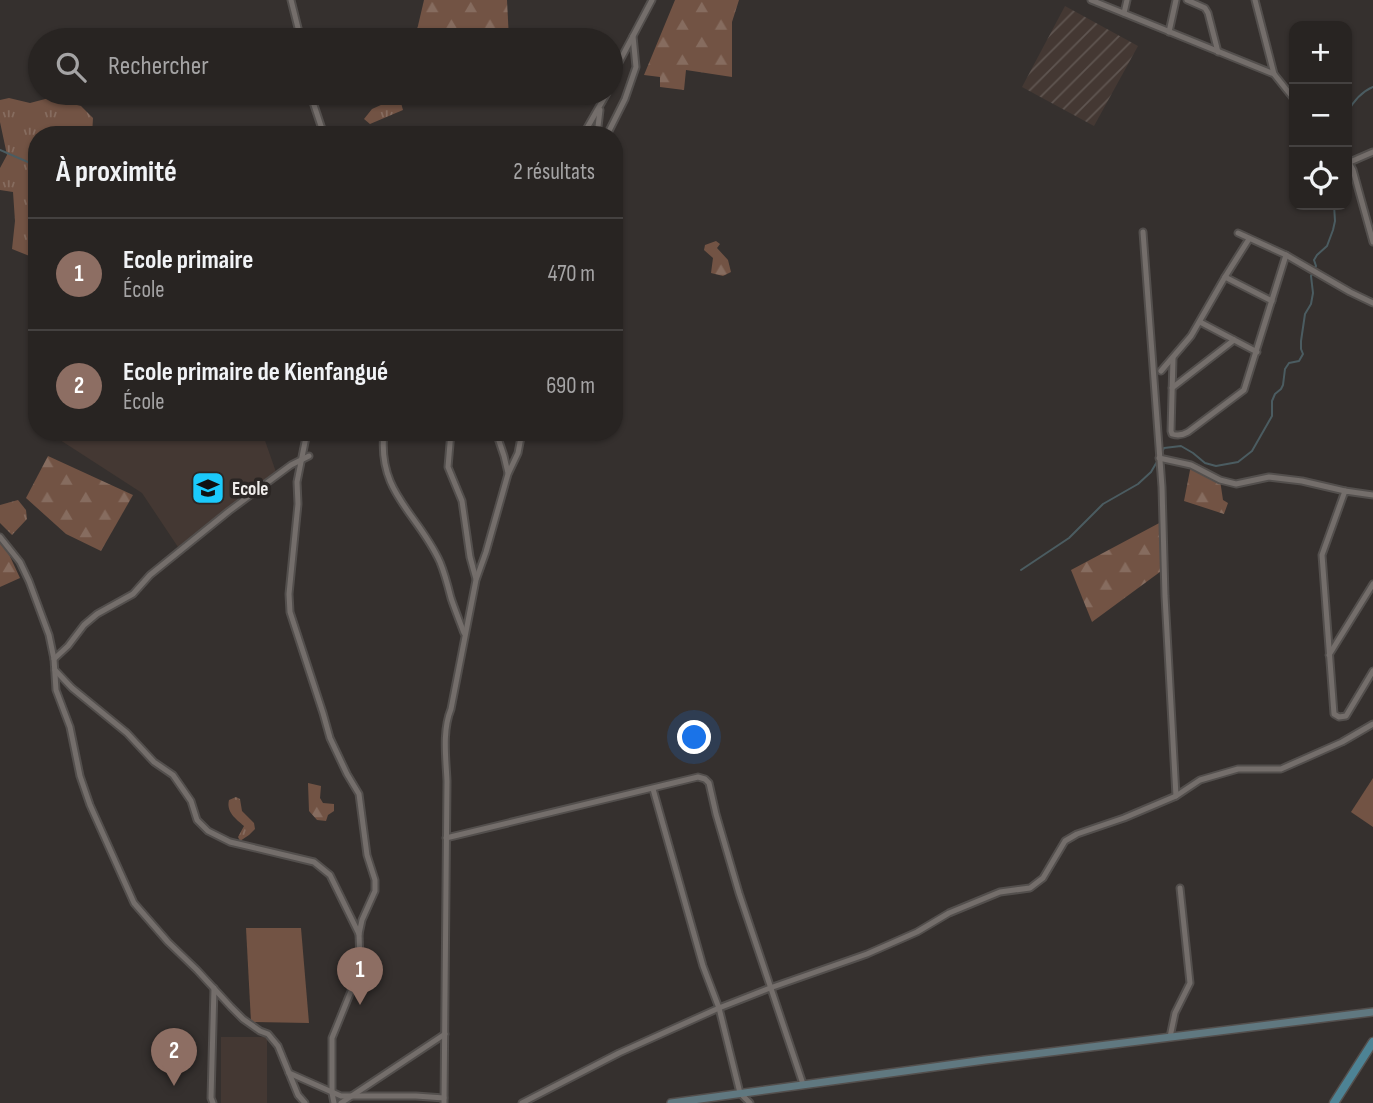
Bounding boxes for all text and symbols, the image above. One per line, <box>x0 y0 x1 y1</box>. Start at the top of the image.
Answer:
map controls <box>1289 21 1352 210</box>
button: + <box>1289 21 1352 84</box>
search box <box>28 28 623 105</box>
icon: search <box>52 48 90 86</box>
text: Rechercher <box>108 51 209 82</box>
button: − <box>1289 84 1352 147</box>
button: locate <box>1289 147 1352 210</box>
text: À proximité <box>56 154 177 190</box>
text: 2 résultats <box>513 158 595 186</box>
text: Ecole primaire <box>123 245 253 276</box>
text: 1 <box>74 260 84 288</box>
text: 470 m <box>548 260 595 288</box>
text: École <box>123 276 165 304</box>
text: Ecole primaire de Kienfangué <box>123 357 388 388</box>
text: 2 <box>74 372 84 400</box>
text: 690 m <box>546 372 595 400</box>
text: École <box>123 388 165 416</box>
school or university icon: Ecole <box>189 469 227 507</box>
place label: Ecole <box>232 478 268 501</box>
your location <box>677 720 711 754</box>
pin: 1 <box>337 947 383 1005</box>
pin: 2 <box>151 1028 197 1086</box>

